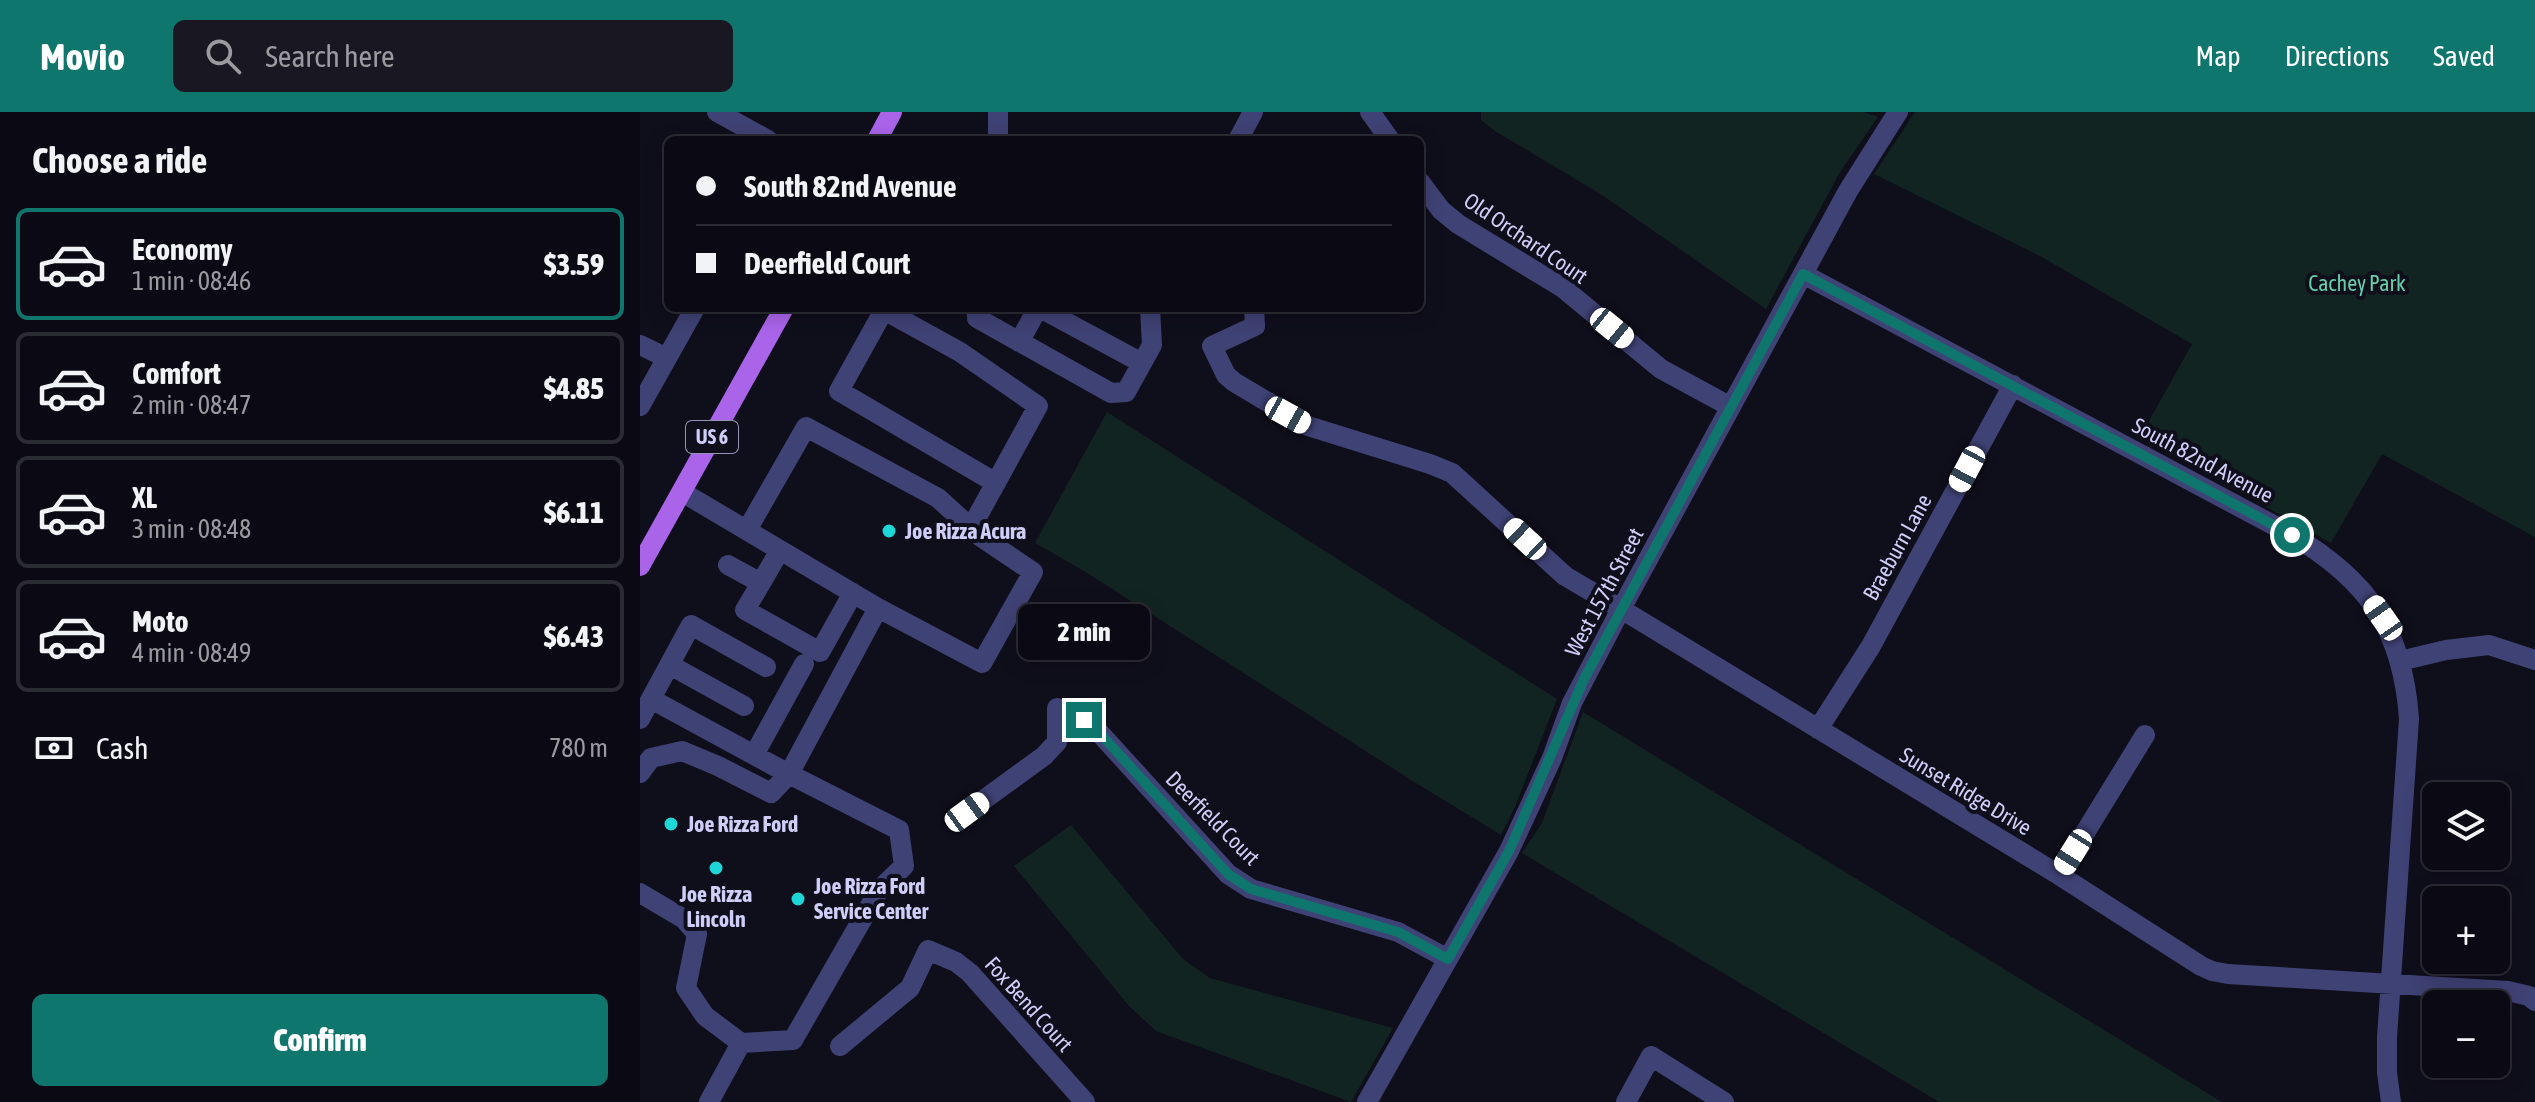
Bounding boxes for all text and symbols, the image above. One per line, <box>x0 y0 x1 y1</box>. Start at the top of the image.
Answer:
search box <box>173 20 733 92</box>
icon: search <box>201 34 245 78</box>
text: Movio <box>40 35 125 78</box>
text: Search here <box>265 39 395 73</box>
text: Map <box>2196 40 2241 72</box>
text: Directions <box>2285 40 2389 72</box>
text: Saved <box>2433 40 2495 72</box>
text: Choose a ride <box>32 139 207 181</box>
text: South 82nd Avenue <box>744 169 957 203</box>
street label: Old Orchard Court <box>1459 187 1593 289</box>
icon: car <box>36 228 108 300</box>
text: Economy <box>132 232 233 266</box>
text: Deerfield Court <box>744 246 911 280</box>
text: $3.59 <box>544 247 604 281</box>
text: 1 min · 08:46 <box>132 266 251 296</box>
park label: Cachey Park <box>2308 270 2406 296</box>
car <box>1586 304 1638 352</box>
icon: car <box>36 352 108 424</box>
text: Comfort <box>132 356 221 390</box>
text: $4.85 <box>544 371 604 405</box>
text: 2 min · 08:47 <box>132 390 251 420</box>
car <box>1261 393 1315 437</box>
street label: South 82nd Avenue <box>2128 412 2278 508</box>
road number: US 6 <box>686 421 738 453</box>
car <box>1945 442 1989 496</box>
icon: car <box>36 476 108 548</box>
text: XL <box>132 480 157 514</box>
street label: Braeburn Lane <box>1857 489 1937 605</box>
text: $6.11 <box>544 495 604 529</box>
text: 3 min · 08:48 <box>132 514 251 544</box>
car <box>1499 514 1551 564</box>
route start <box>2274 517 2310 553</box>
place label: Joe Rizza Acura <box>904 518 1026 544</box>
marker: Joe Rizza Acura <box>880 522 898 540</box>
street label: West 157th Street <box>1559 523 1649 661</box>
car <box>2359 591 2407 645</box>
icon: car <box>36 600 108 672</box>
text: Moto <box>132 604 189 638</box>
callout: 2 min <box>1018 604 1150 660</box>
text: 2 min <box>1057 617 1111 647</box>
text: $6.43 <box>544 619 604 653</box>
text: 4 min · 08:49 <box>132 638 251 668</box>
route end <box>1066 702 1102 738</box>
icon: cash <box>32 726 76 770</box>
text: Cash <box>96 731 149 765</box>
text: 780 m <box>549 733 608 763</box>
street label: Sunset Ridge Drive <box>1896 742 2036 840</box>
street label: Deerfield Court <box>1161 766 1265 870</box>
map controls <box>2422 782 2510 1078</box>
button: layers <box>2422 782 2510 870</box>
car <box>941 788 993 836</box>
place label: Joe Rizza Ford <box>686 811 798 837</box>
marker: Joe Rizza Ford <box>662 815 680 833</box>
car <box>2050 825 2096 879</box>
marker: Joe Rizza Lincoln <box>707 859 725 877</box>
place label: Joe Rizza Ford Service Center <box>813 873 929 924</box>
place label: Joe Rizza Lincoln <box>679 881 752 932</box>
button: + <box>2422 886 2510 974</box>
marker: Joe Rizza Ford Service Center <box>789 890 807 908</box>
street label: Fox Bend Court <box>980 951 1078 1057</box>
button: − <box>2422 990 2510 1078</box>
button: Confirm <box>32 994 608 1086</box>

